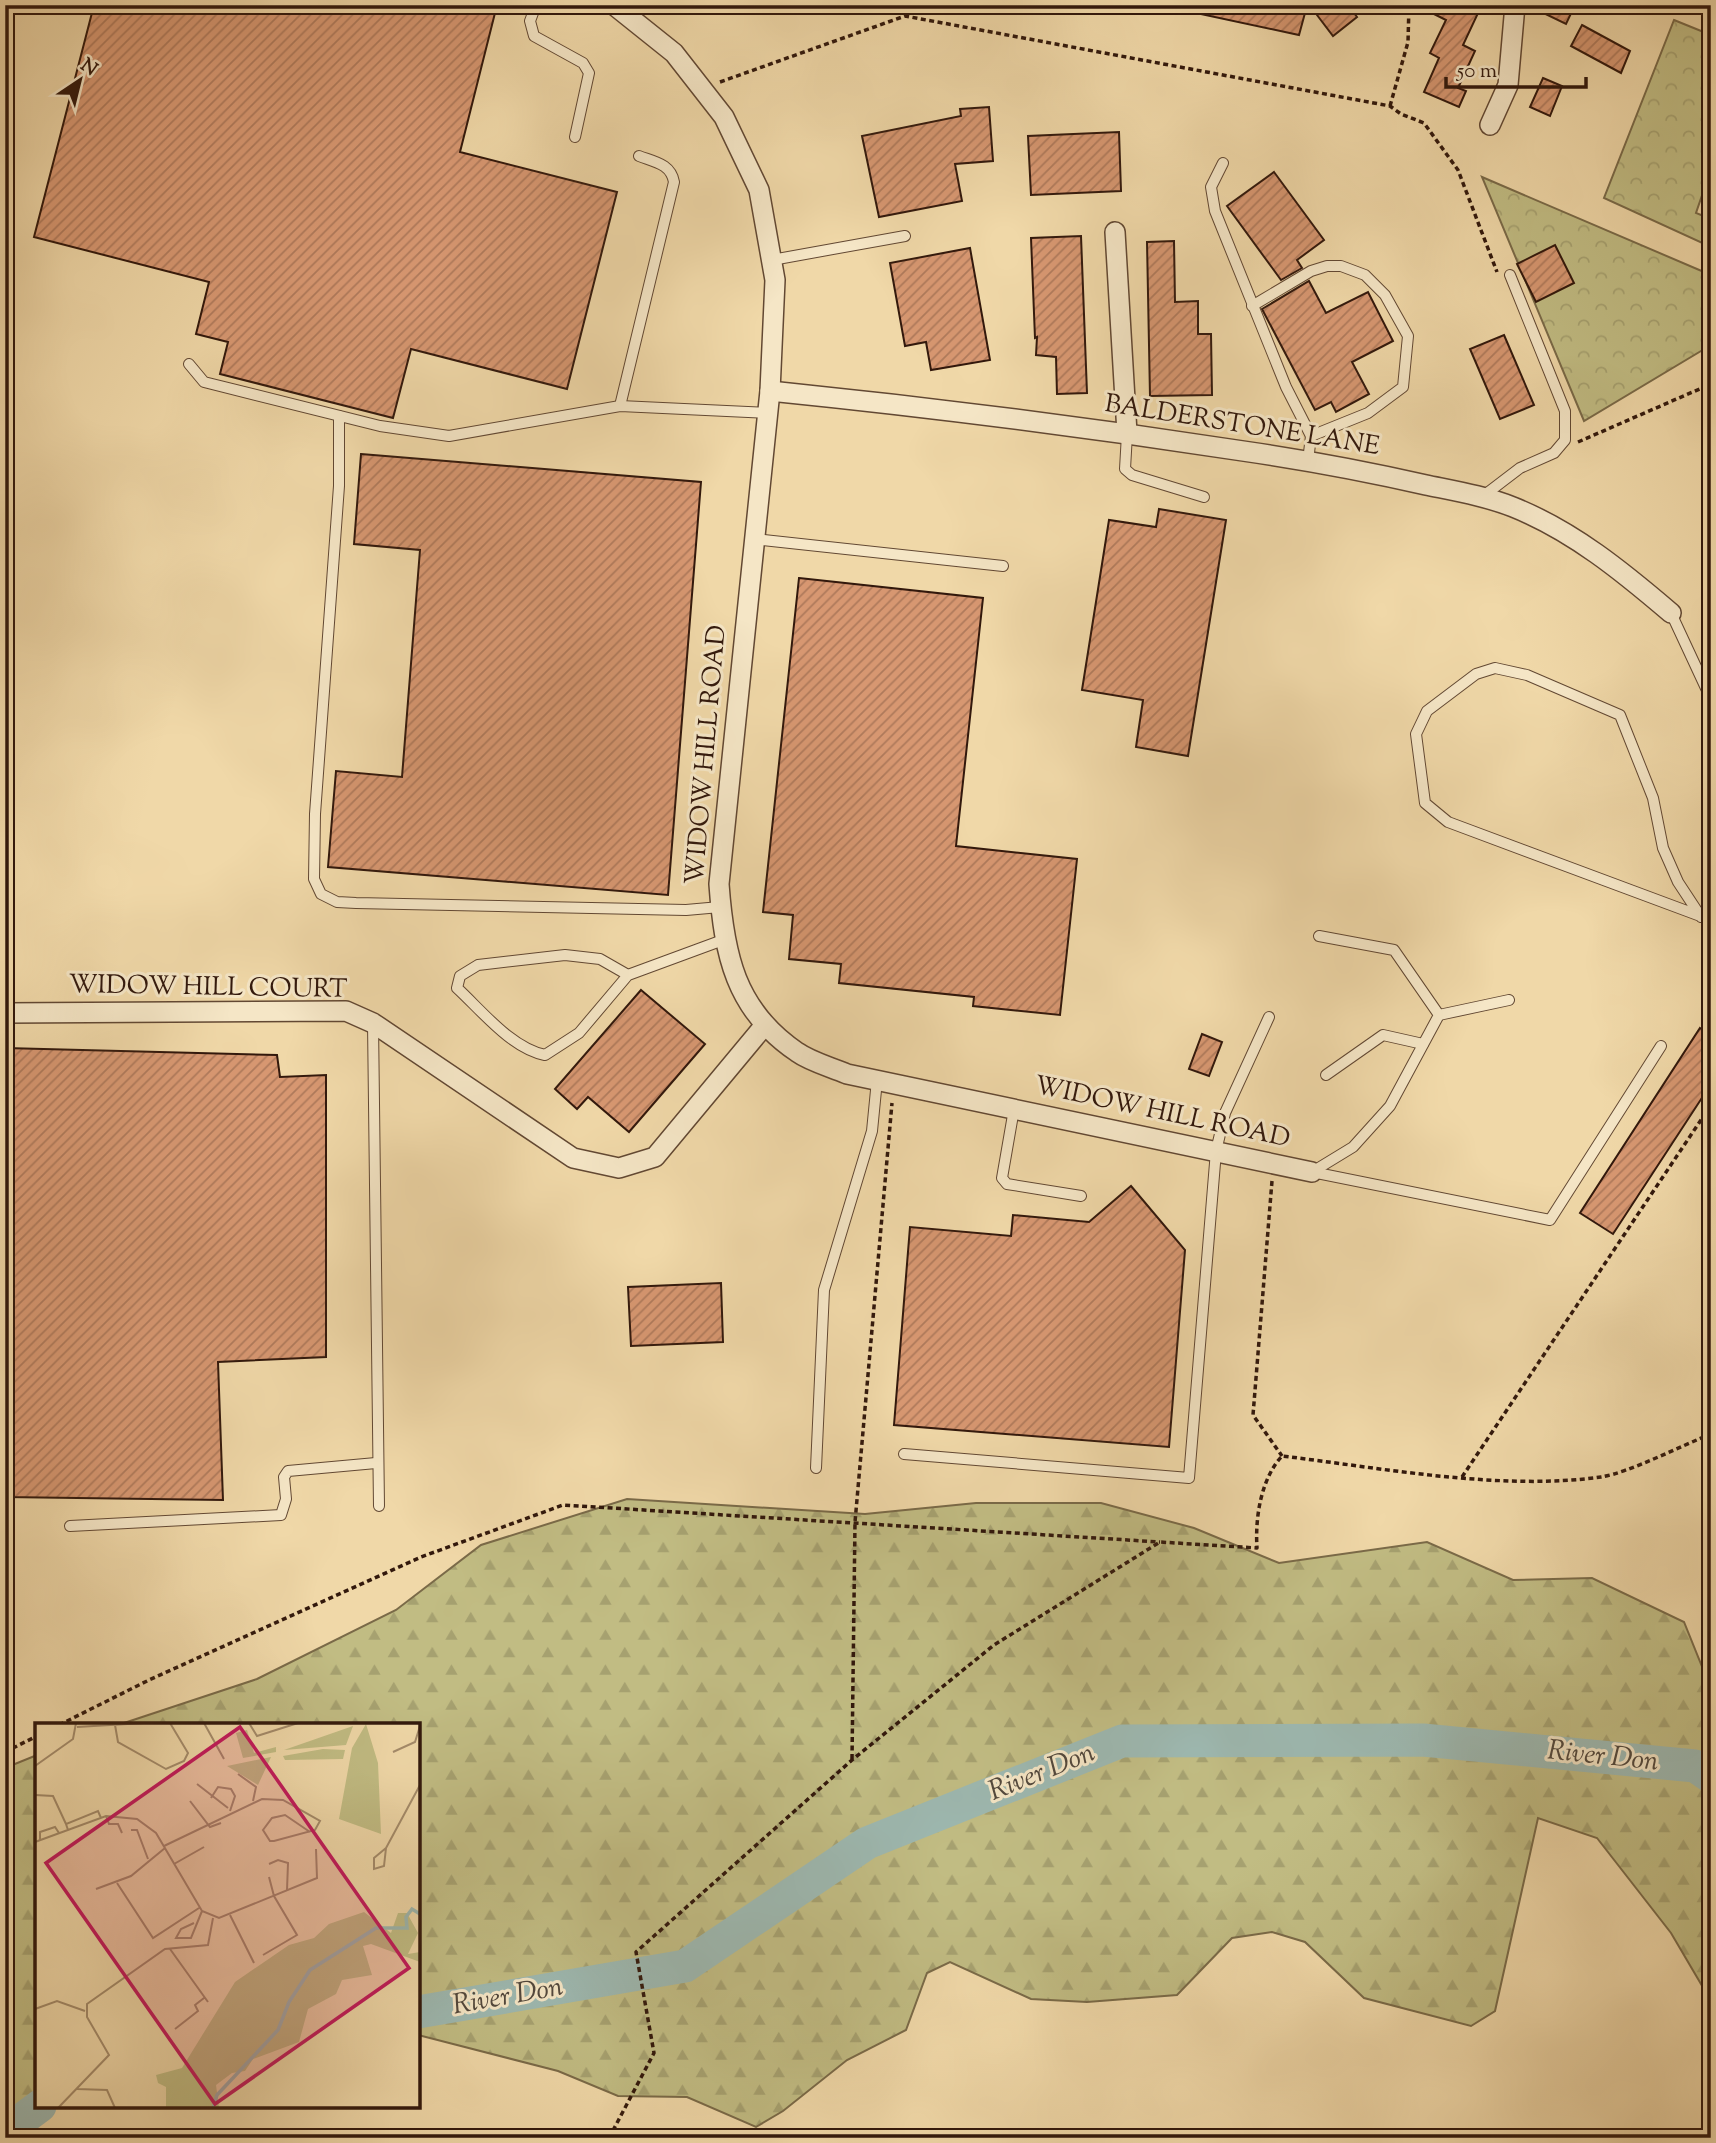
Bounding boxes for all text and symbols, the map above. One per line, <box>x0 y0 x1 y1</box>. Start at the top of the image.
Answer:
north arrow <box>46 46 116 116</box>
scale bar <box>1446 46 1586 90</box>
text: N <box>74 53 102 84</box>
text: 50 m <box>1456 57 1497 87</box>
street label: BALDERSTONE LANE <box>1102 386 1382 466</box>
street label: WIDOW HILL ROAD <box>677 624 737 886</box>
street label: WIDOW HILL COURT <box>68 967 348 1009</box>
street label: WIDOW HILL ROAD <box>1031 1068 1293 1158</box>
inset map <box>35 1723 420 2108</box>
water label: River Don <box>1545 1731 1661 1783</box>
water label: River Don <box>983 1733 1101 1812</box>
water label: River Don <box>450 1968 567 2026</box>

